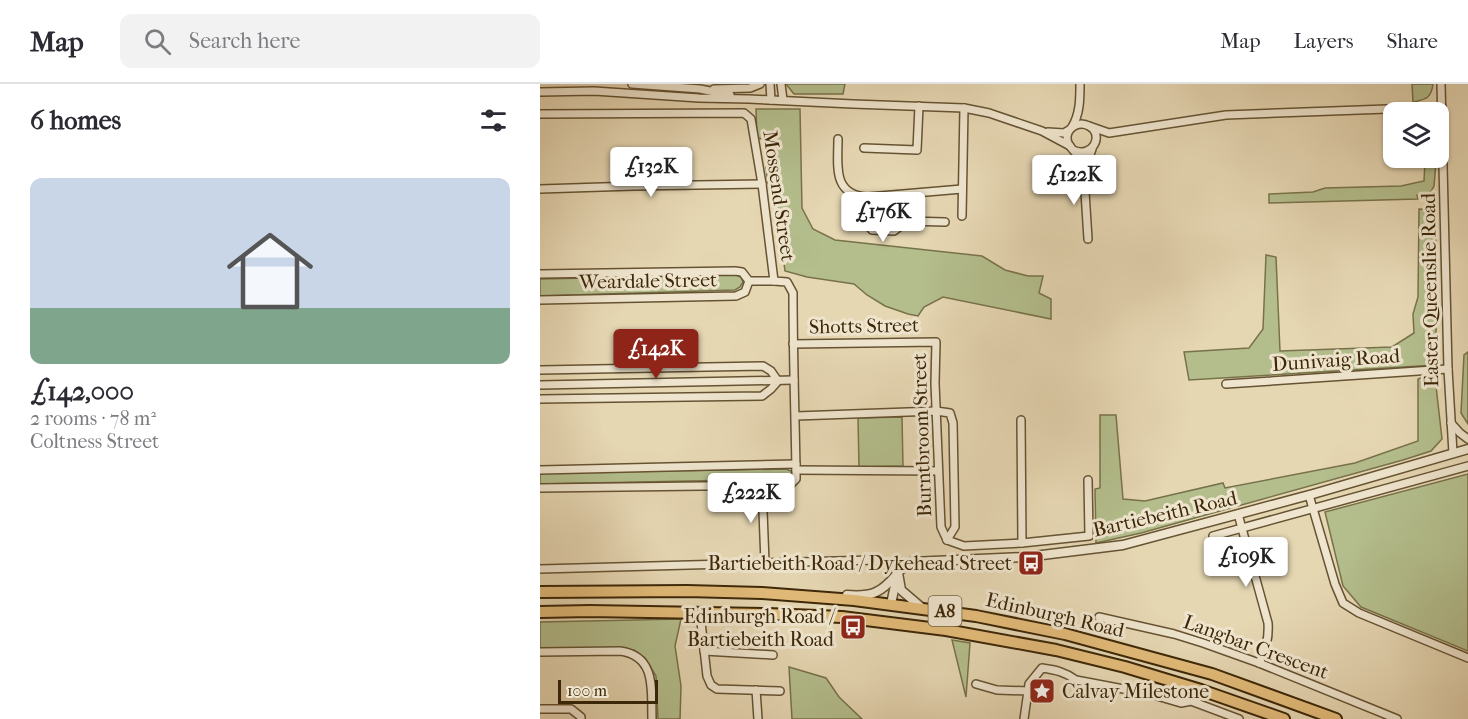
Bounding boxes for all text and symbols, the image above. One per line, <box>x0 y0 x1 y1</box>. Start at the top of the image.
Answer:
search box <box>120 14 540 68</box>
text: Map <box>30 25 84 58</box>
icon: search <box>141 25 174 58</box>
text: Search here <box>189 28 300 54</box>
text: Map <box>1220 29 1261 53</box>
text: Layers <box>1294 29 1353 53</box>
text: Share <box>1386 29 1438 53</box>
map controls <box>1383 102 1449 168</box>
button: layers <box>1383 102 1449 168</box>
icon: filters <box>477 104 510 137</box>
text: 6 homes <box>30 105 121 136</box>
street label: Mossend Street <box>758 129 800 263</box>
pin: £132K <box>609 147 693 198</box>
text: £132K <box>624 155 678 178</box>
pin: £122K <box>1032 155 1116 206</box>
text: £122K <box>1046 163 1102 186</box>
pin: £176K <box>841 192 925 243</box>
street label: Easter Queenslie Road <box>1417 192 1443 387</box>
text: £176K <box>855 200 911 223</box>
icon: home <box>216 217 324 325</box>
street label: Weardale Street <box>578 268 717 294</box>
street label: Shotts Street <box>809 314 919 338</box>
pin: £142K <box>614 329 698 380</box>
text: £142K <box>627 337 685 360</box>
street label: Dunivaig Road <box>1271 344 1402 376</box>
street label: Burntbroom Street <box>908 353 936 517</box>
text: £142,000 <box>30 376 134 407</box>
text: 2 rooms · 78 m² <box>30 407 156 430</box>
text: Coltness Street <box>30 430 159 453</box>
pin: £222K <box>709 473 793 524</box>
text: £222K <box>722 481 780 504</box>
street label: Bartiebeith Road <box>1091 486 1240 542</box>
pin: £109K <box>1204 537 1288 588</box>
text: £109K <box>1218 545 1274 568</box>
bus stop icon: Bartiebeith Road / Dykehead Street <box>1016 548 1046 578</box>
place label: Bartiebeith Road / Dykehead Street <box>708 552 1012 575</box>
street label: Edinburgh Road <box>984 588 1128 642</box>
road number: A8 <box>928 596 962 626</box>
place label: Edinburgh Road / Bartiebeith Road <box>684 605 836 651</box>
street label: Langbar Crescent <box>1180 610 1332 684</box>
bus stop icon: Edinburgh Road / Bartiebeith Road <box>838 612 868 642</box>
place icon: Calvay Milestone <box>1027 676 1057 706</box>
scale bar <box>558 677 658 704</box>
place label: Calvay Milestone <box>1062 680 1209 703</box>
text: 100 m <box>567 681 607 700</box>

